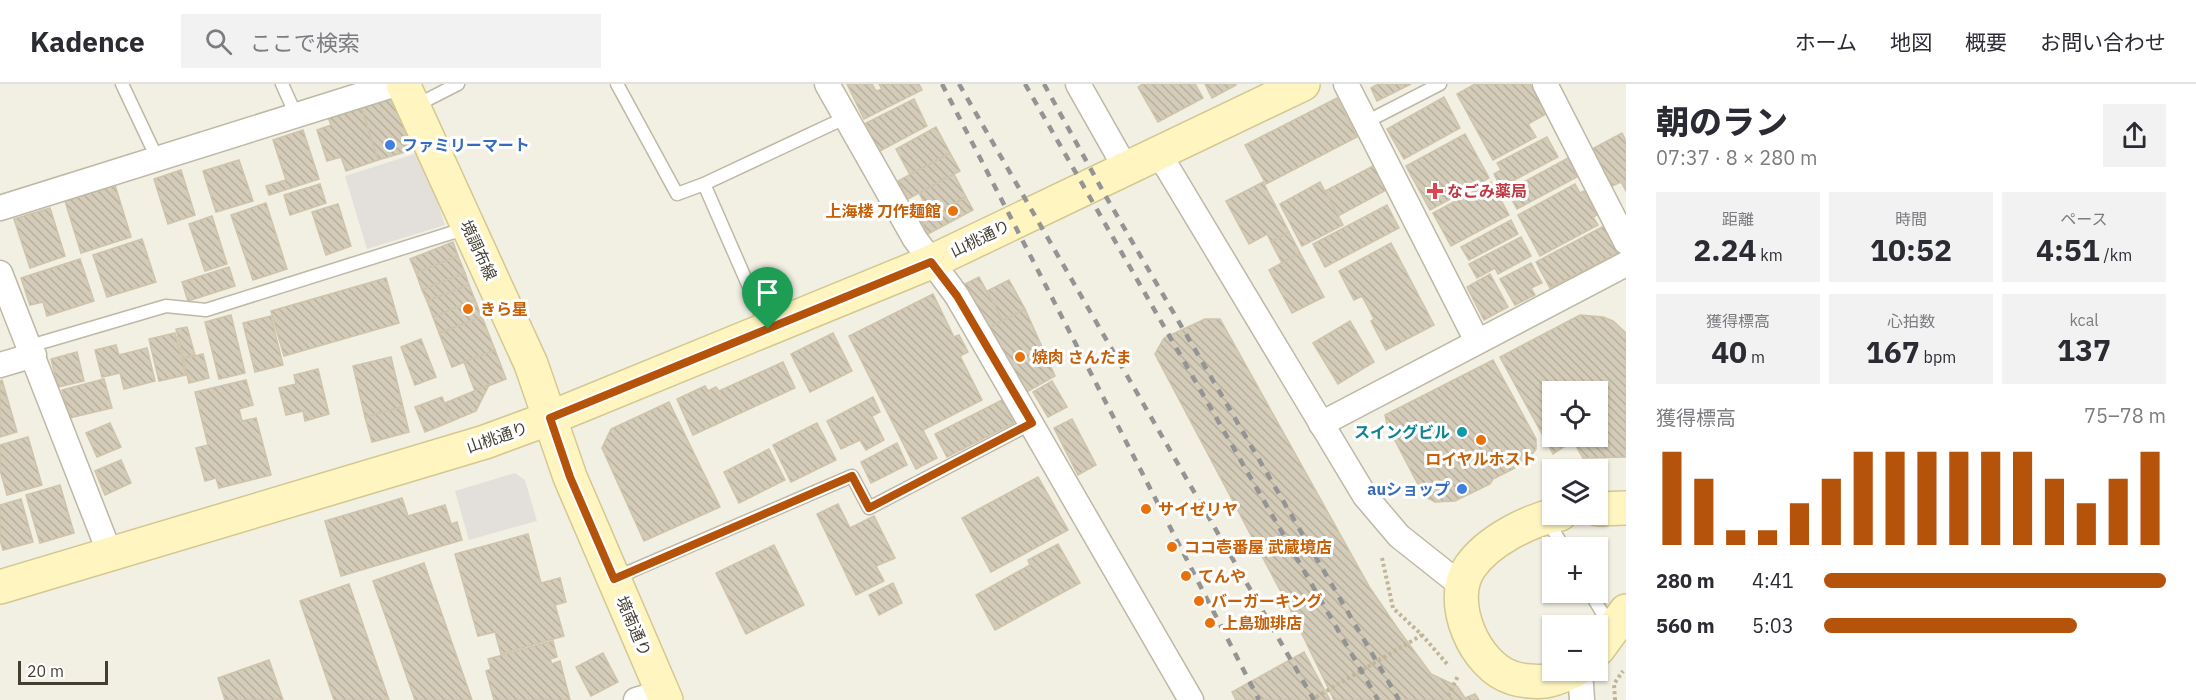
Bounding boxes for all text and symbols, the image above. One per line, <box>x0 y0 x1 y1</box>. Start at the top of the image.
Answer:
search box <box>181 14 601 68</box>
text: Kadence <box>30 23 145 60</box>
icon: search <box>202 25 235 58</box>
text: ここで検索 <box>250 28 360 57</box>
text: ホーム <box>1795 28 1857 56</box>
text: 地図 <box>1890 28 1932 56</box>
text: 概要 <box>1965 28 2007 56</box>
text: お問い合わせ <box>2040 28 2166 56</box>
text: 朝のラン <box>1656 100 1788 143</box>
button: share <box>2103 104 2166 167</box>
place label: ファミリーマート <box>402 135 530 155</box>
marker: ファミリーマート <box>383 138 397 152</box>
text: 07:37 · 8 × 280 m <box>1656 144 1817 171</box>
place label: なごみ薬局 <box>1447 181 1527 201</box>
marker: なごみ薬局 <box>1428 184 1442 198</box>
place label: 上海楼 刀作麺館 <box>825 201 941 221</box>
marker: 上海楼 刀作麺館 <box>946 204 960 218</box>
text: 距離 <box>1722 209 1754 229</box>
text: 時間 <box>1895 209 1927 229</box>
text: ペース <box>2060 209 2108 229</box>
street label: 山桃通り <box>947 215 1013 261</box>
street label: 境調布線 <box>456 217 502 283</box>
text: 2.24 <box>1693 230 1757 269</box>
text: 10:52 <box>1870 230 1952 269</box>
text: 4:51 <box>2036 230 2100 269</box>
text: km <box>1757 245 1783 265</box>
text: /km <box>2100 245 2132 265</box>
pin <box>742 267 793 329</box>
icon: arrive <box>751 276 784 309</box>
place label: きら星 <box>480 299 528 319</box>
marker: きら星 <box>461 302 475 316</box>
text: kcal <box>2069 310 2099 330</box>
text: 獲得標高 <box>1706 311 1770 331</box>
text: 心拍数 <box>1887 311 1935 331</box>
text: 137 <box>2057 330 2111 369</box>
text: 40 <box>1711 332 1747 371</box>
text: 167 <box>1866 332 1920 371</box>
place label: 焼肉 さんたま <box>1032 347 1131 367</box>
text: m <box>1747 347 1765 367</box>
text: bpm <box>1920 347 1956 367</box>
marker: 焼肉 さんたま <box>1013 350 1027 364</box>
map controls <box>1542 381 1608 681</box>
button: locate <box>1542 381 1608 447</box>
text: 75–78 m <box>2084 402 2166 429</box>
text: 獲得標高 <box>1656 404 1736 431</box>
street label: 山桃通り <box>463 417 531 457</box>
place label: スイングビル <box>1354 422 1450 442</box>
marker: スイングビル <box>1455 425 1469 439</box>
marker: ロイヤルホスト <box>1474 433 1488 447</box>
place label: ロイヤルホスト <box>1425 449 1537 469</box>
button: layers <box>1542 459 1608 525</box>
place label: auショップ <box>1367 479 1450 499</box>
marker: auショップ <box>1455 482 1469 496</box>
place label: サイゼリヤ <box>1158 499 1238 519</box>
marker: サイゼリヤ <box>1139 502 1153 516</box>
place label: ココ壱番屋 武蔵境店 <box>1184 537 1332 557</box>
button: + <box>1542 537 1608 603</box>
marker: ココ壱番屋 武蔵境店 <box>1165 540 1179 554</box>
place label: てんや <box>1198 566 1246 586</box>
text: 280 m <box>1656 567 1715 594</box>
text: 4:41 <box>1752 567 1794 594</box>
marker: てんや <box>1179 569 1193 583</box>
place label: バーガーキング <box>1211 591 1323 611</box>
street label: 境南通り <box>612 593 656 659</box>
marker: バーガーキング <box>1192 594 1206 608</box>
text: 560 m <box>1656 612 1715 639</box>
text: 5:03 <box>1752 612 1794 639</box>
place label: 上島珈琲店 <box>1222 613 1302 633</box>
button: − <box>1542 615 1608 681</box>
marker: 上島珈琲店 <box>1203 616 1217 630</box>
scale bar <box>18 658 108 686</box>
text: 20 m <box>27 661 64 681</box>

